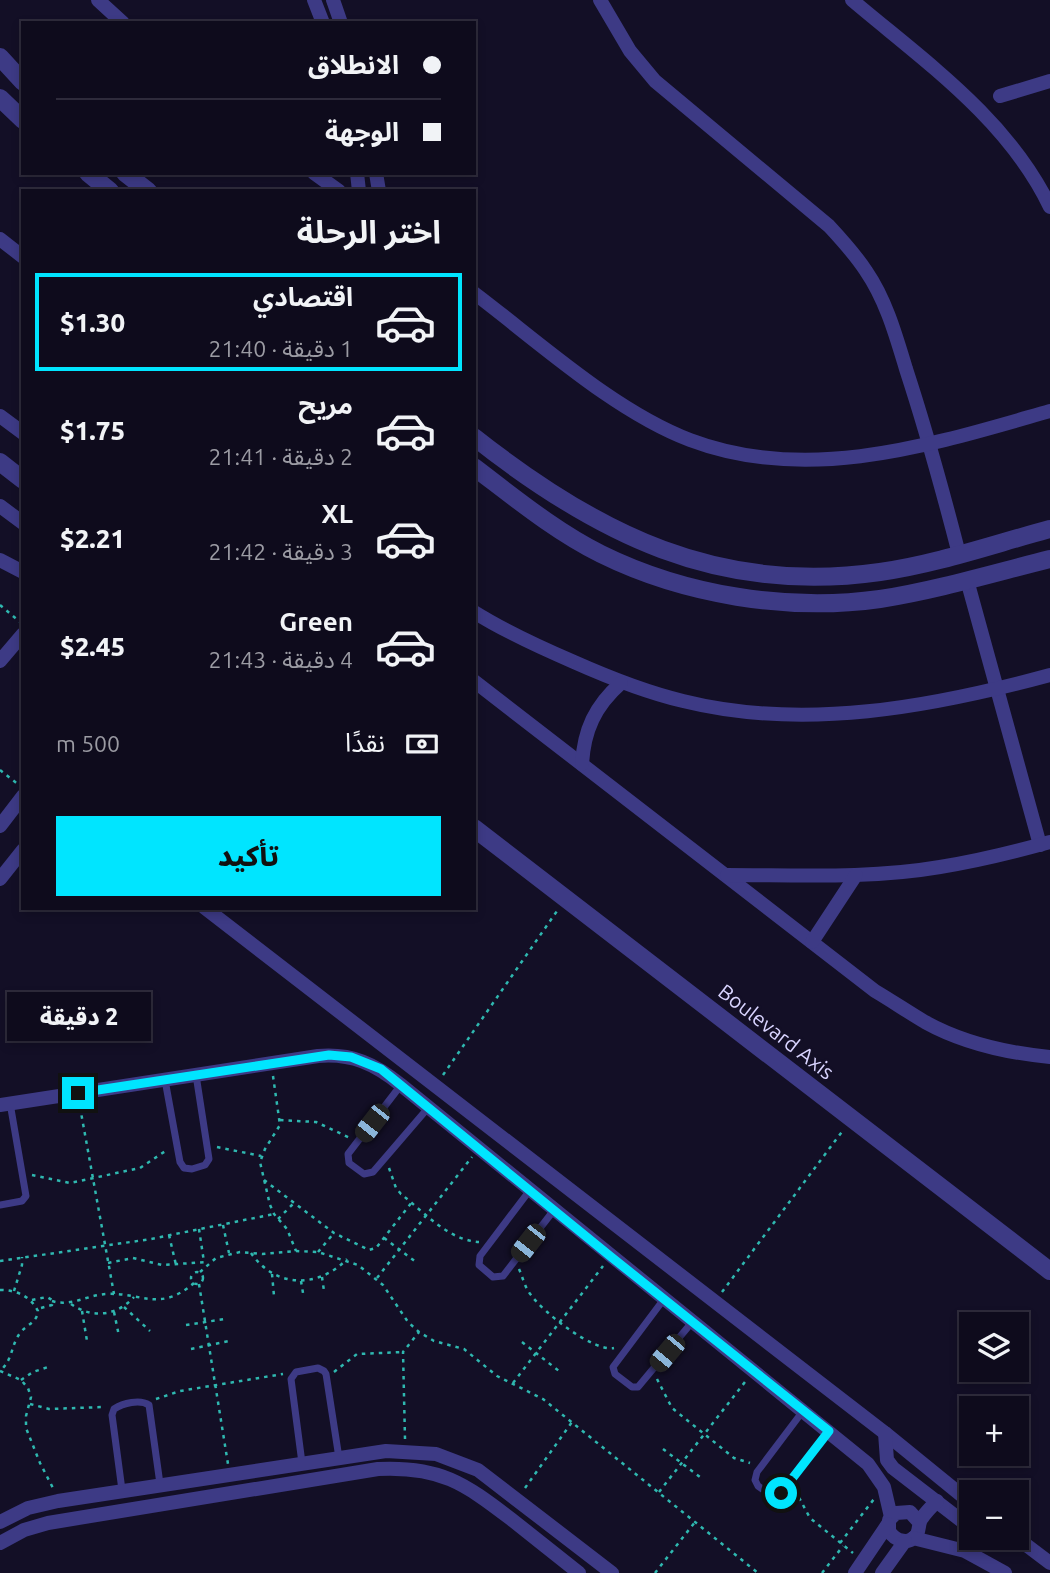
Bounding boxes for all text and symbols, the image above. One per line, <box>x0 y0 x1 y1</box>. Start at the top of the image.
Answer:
text: الانطلاق <box>308 50 399 79</box>
text: الوجهة <box>325 117 399 146</box>
text: اختر الرحلة <box>297 213 441 249</box>
text: اقتصادي <box>253 282 353 311</box>
icon: car <box>374 291 437 354</box>
text: $1.30 <box>60 308 125 337</box>
text: 1 دقيقة · 21:40 <box>209 336 353 361</box>
text: مريح <box>298 390 353 419</box>
icon: car <box>374 399 437 462</box>
text: $1.75 <box>60 416 125 445</box>
text: 2 دقيقة · 21:41 <box>209 444 353 469</box>
text: XL <box>322 499 353 528</box>
icon: car <box>374 507 437 570</box>
text: $2.21 <box>60 524 125 553</box>
text: 3 دقيقة · 21:42 <box>209 539 353 564</box>
text: Green <box>279 607 353 636</box>
icon: car <box>374 615 437 678</box>
text: $2.45 <box>60 632 125 661</box>
text: 4 دقيقة · 21:43 <box>209 647 353 672</box>
icon: cash <box>403 725 441 763</box>
text: نقدًا <box>345 728 385 757</box>
text: 500 m <box>56 731 120 756</box>
button: تأكيد <box>56 816 441 896</box>
street label: Boulevard Axis <box>714 979 839 1084</box>
callout: 2 دقيقة <box>6 992 150 1040</box>
text: 2 دقيقة <box>40 1004 118 1029</box>
route end <box>62 1077 94 1109</box>
car <box>351 1100 394 1146</box>
car <box>507 1220 550 1266</box>
map controls <box>959 1312 1029 1550</box>
button: layers <box>959 1312 1029 1382</box>
car <box>646 1330 689 1376</box>
button: + <box>959 1396 1029 1466</box>
route start <box>765 1477 797 1509</box>
button: − <box>959 1480 1029 1550</box>

